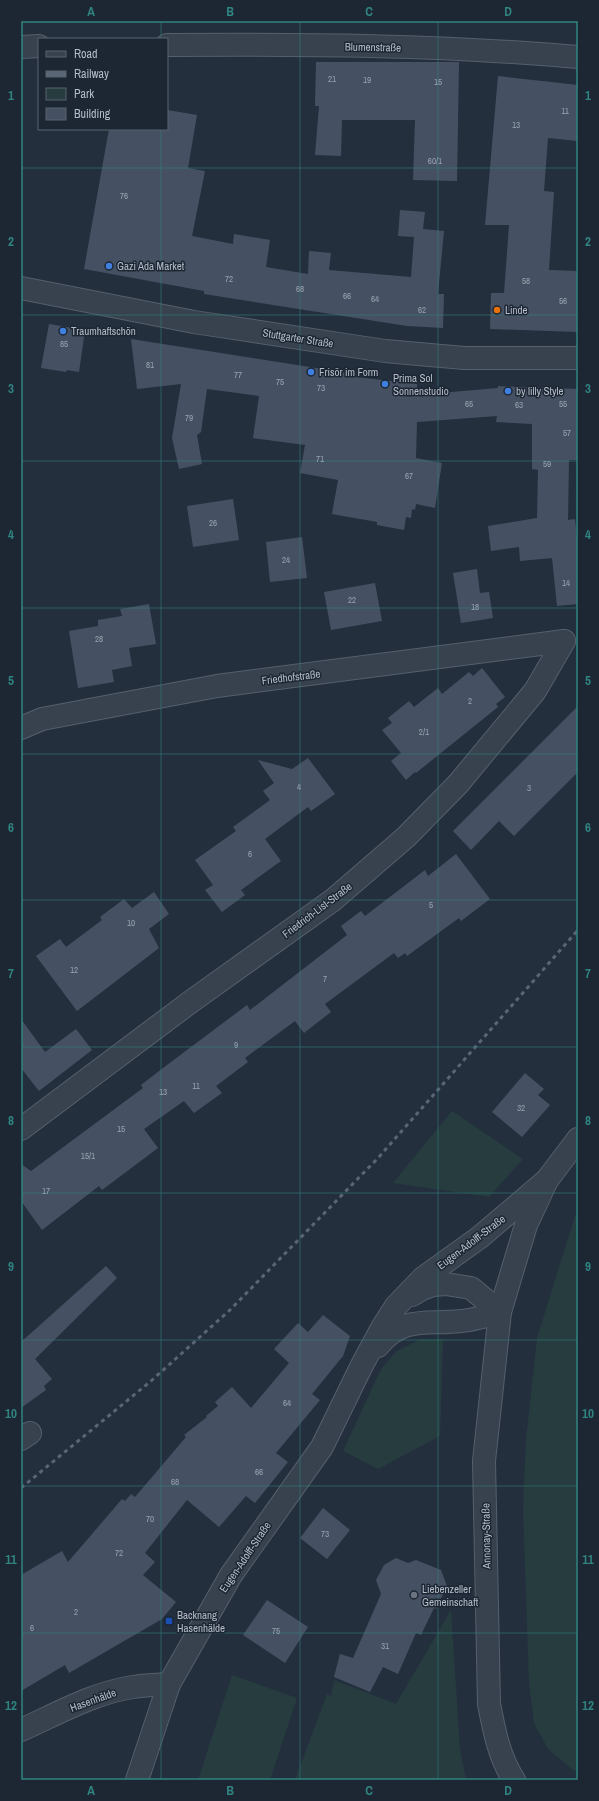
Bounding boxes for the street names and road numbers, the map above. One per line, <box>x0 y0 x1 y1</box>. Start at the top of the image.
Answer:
street label: Blumenstraße <box>345 40 401 54</box>
street label: Stuttgarter Straße <box>261 325 335 351</box>
street label: Friedhofstraße <box>261 666 321 688</box>
street label: Friedrich-List-Straße <box>279 879 355 941</box>
street label: Eugen-Adolff-Straße <box>434 1212 508 1272</box>
street label: Annonay-Straße <box>478 1503 494 1570</box>
street label: Eugen-Adolff-Straße <box>216 1519 274 1595</box>
street label: Hasenhälde <box>68 1685 118 1715</box>

